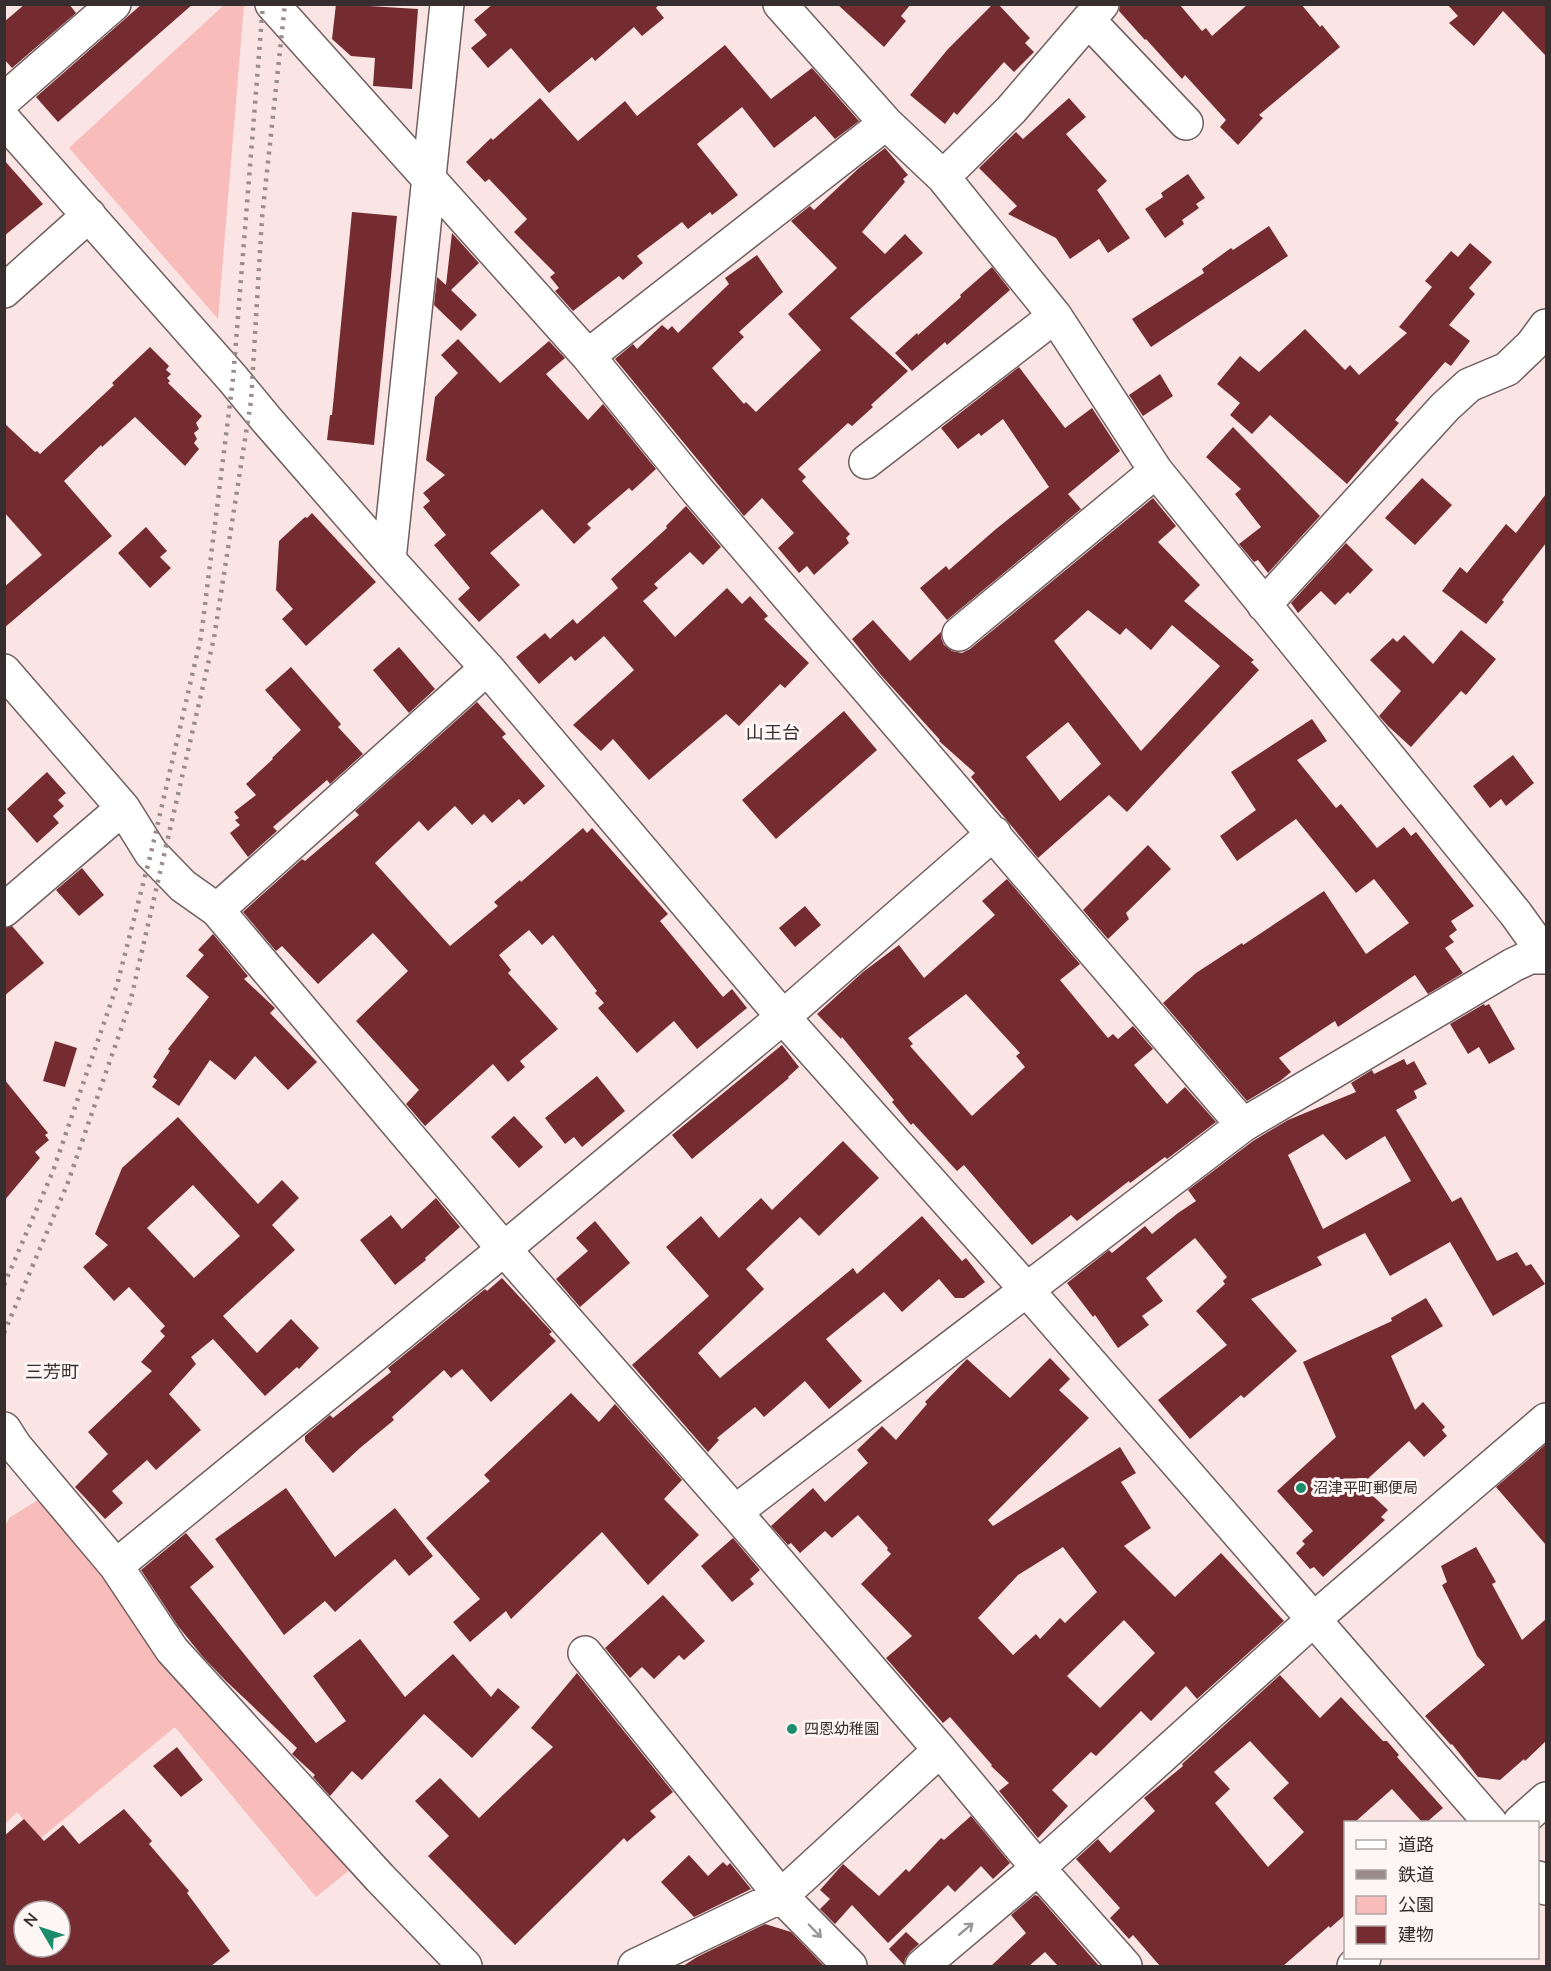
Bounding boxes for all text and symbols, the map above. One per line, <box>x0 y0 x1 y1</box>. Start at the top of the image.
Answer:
district label: 山王台 <box>746 721 800 745</box>
district label: 三芳町 <box>25 1360 79 1384</box>
place label: 沼津平町郵便局 <box>1313 1478 1418 1498</box>
marker: 沼津平町郵便局 <box>1294 1481 1308 1495</box>
place label: 四恩幼稚園 <box>804 1719 879 1739</box>
marker: 四恩幼稚園 <box>785 1722 799 1736</box>
legend <box>1344 1821 1539 1959</box>
text: 道路 <box>1398 1833 1434 1857</box>
text: 鉄道 <box>1398 1863 1434 1887</box>
text: 公園 <box>1398 1893 1434 1917</box>
north arrow <box>12 1899 72 1959</box>
text: N <box>19 1909 43 1932</box>
one-way arrow <box>958 1922 974 1935</box>
text: 建物 <box>1398 1923 1434 1947</box>
one-way arrow <box>808 1924 823 1939</box>

